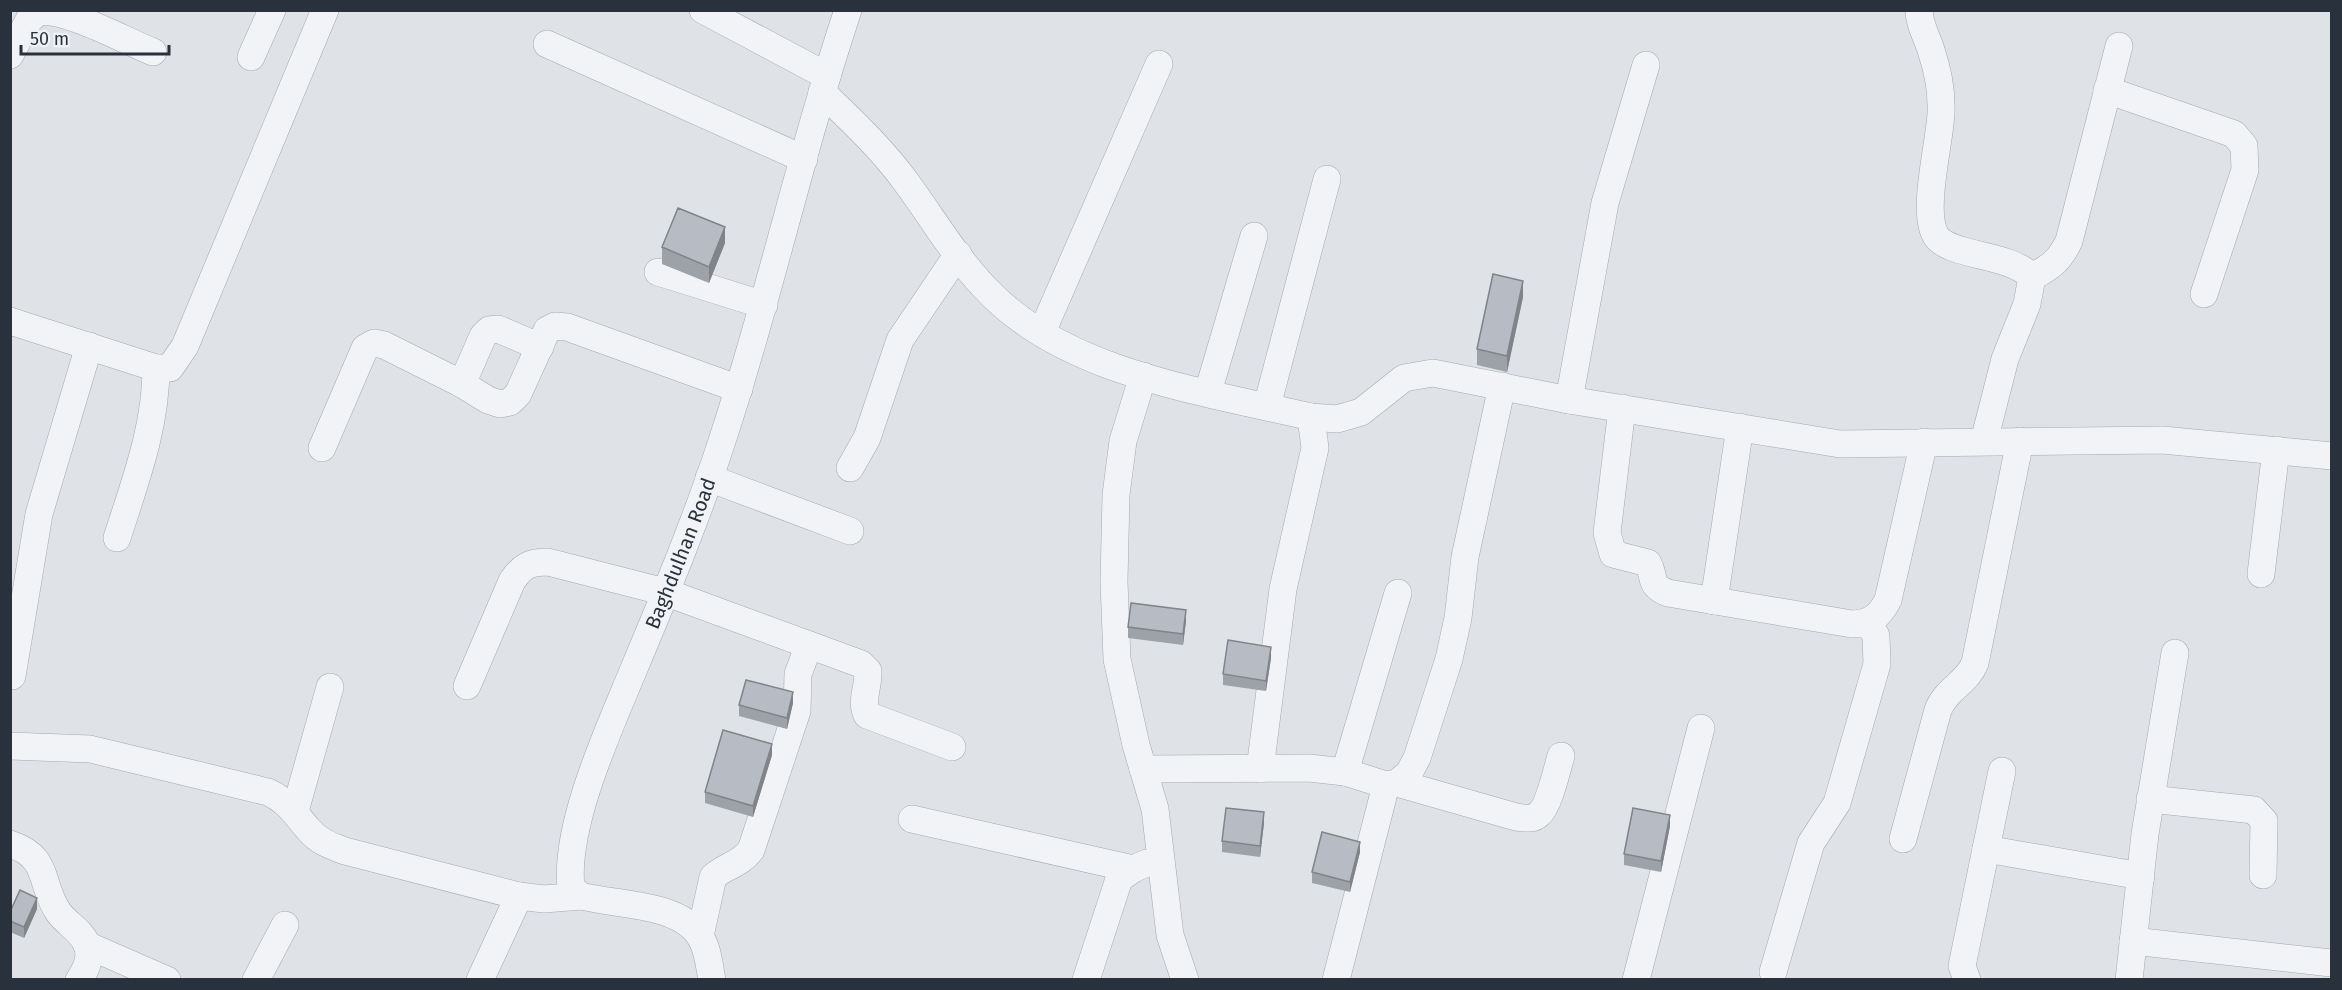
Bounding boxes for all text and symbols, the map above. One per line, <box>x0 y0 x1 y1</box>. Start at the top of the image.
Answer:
scale bar <box>21 18 170 56</box>
text: 50 m <box>30 28 69 50</box>
street label: Baghdulhan Road <box>640 474 721 632</box>

